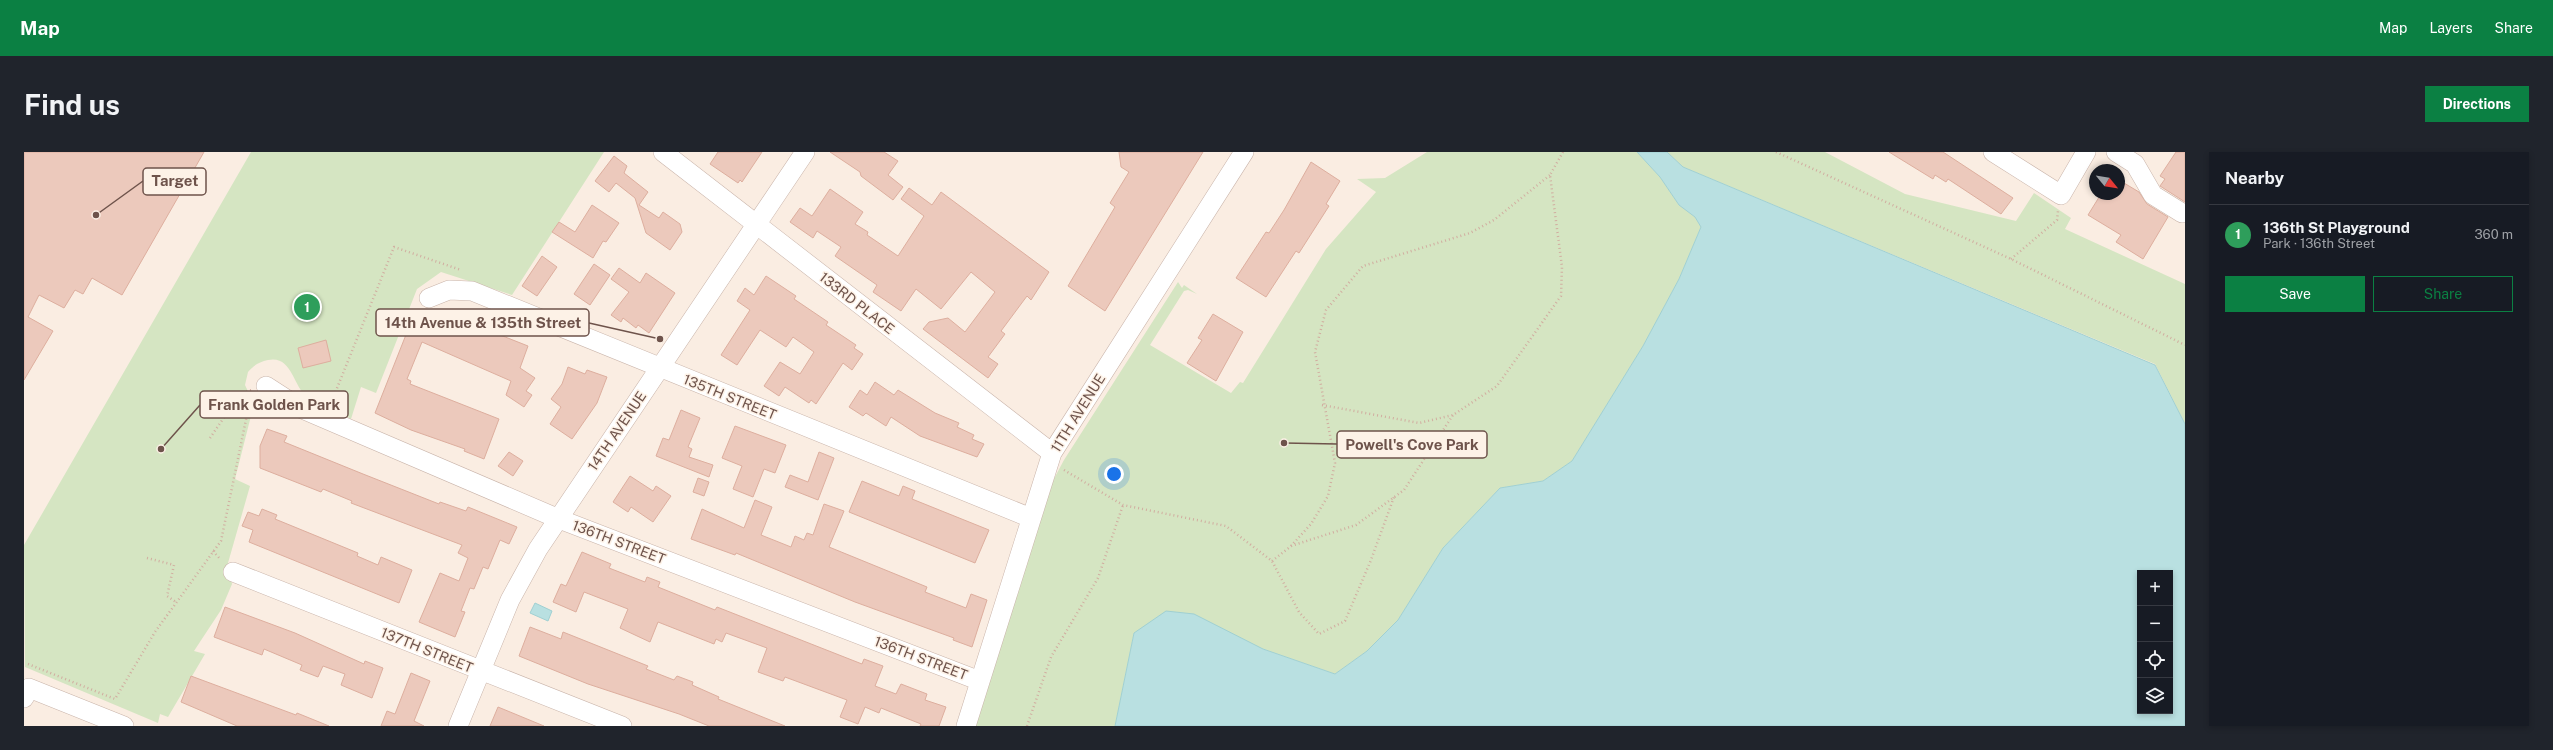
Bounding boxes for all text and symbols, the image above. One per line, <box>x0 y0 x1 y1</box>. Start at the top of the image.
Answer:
text: Map <box>20 17 60 39</box>
text: Map <box>2379 20 2407 36</box>
text: Layers <box>2429 20 2473 36</box>
text: Share <box>2495 20 2533 36</box>
button: Directions <box>2425 86 2529 122</box>
text: Find us <box>24 88 120 121</box>
north arrow <box>2089 164 2125 200</box>
callout: Target <box>143 168 206 195</box>
text: Nearby <box>2225 168 2284 188</box>
text: Target <box>152 172 198 189</box>
text: 136th St Playground <box>2263 219 2410 236</box>
text: 1 <box>2235 227 2241 242</box>
text: 360 m <box>2475 227 2513 242</box>
text: Park · 136th Street <box>2263 236 2375 251</box>
street label: 133RD PLACE <box>816 269 898 337</box>
button: Save <box>2225 276 2365 312</box>
button: Share <box>2373 276 2513 312</box>
pin: 1 <box>294 292 320 322</box>
callout: 14th Avenue & 135th Street <box>376 309 589 336</box>
text: 14th Avenue & 135th Street <box>385 314 581 331</box>
street label: 135TH STREET <box>681 371 779 423</box>
street label: 11TH AVENUE <box>1048 371 1108 455</box>
street label: 14TH AVENUE <box>585 388 649 474</box>
callout: Frank Golden Park <box>200 391 348 418</box>
text: Frank Golden Park <box>208 396 340 413</box>
callout: Powell's Cove Park <box>1337 431 1487 458</box>
text: Powell's Cove Park <box>1345 436 1479 453</box>
your location <box>1104 464 1124 484</box>
street label: 136TH STREET <box>570 517 668 567</box>
map controls <box>2137 570 2173 714</box>
button: + <box>2137 570 2173 606</box>
button: − <box>2137 606 2173 642</box>
street label: 137TH STREET <box>379 624 475 676</box>
street label: 136TH STREET <box>872 633 970 683</box>
button: locate <box>2137 642 2173 678</box>
button: layers <box>2137 678 2173 714</box>

